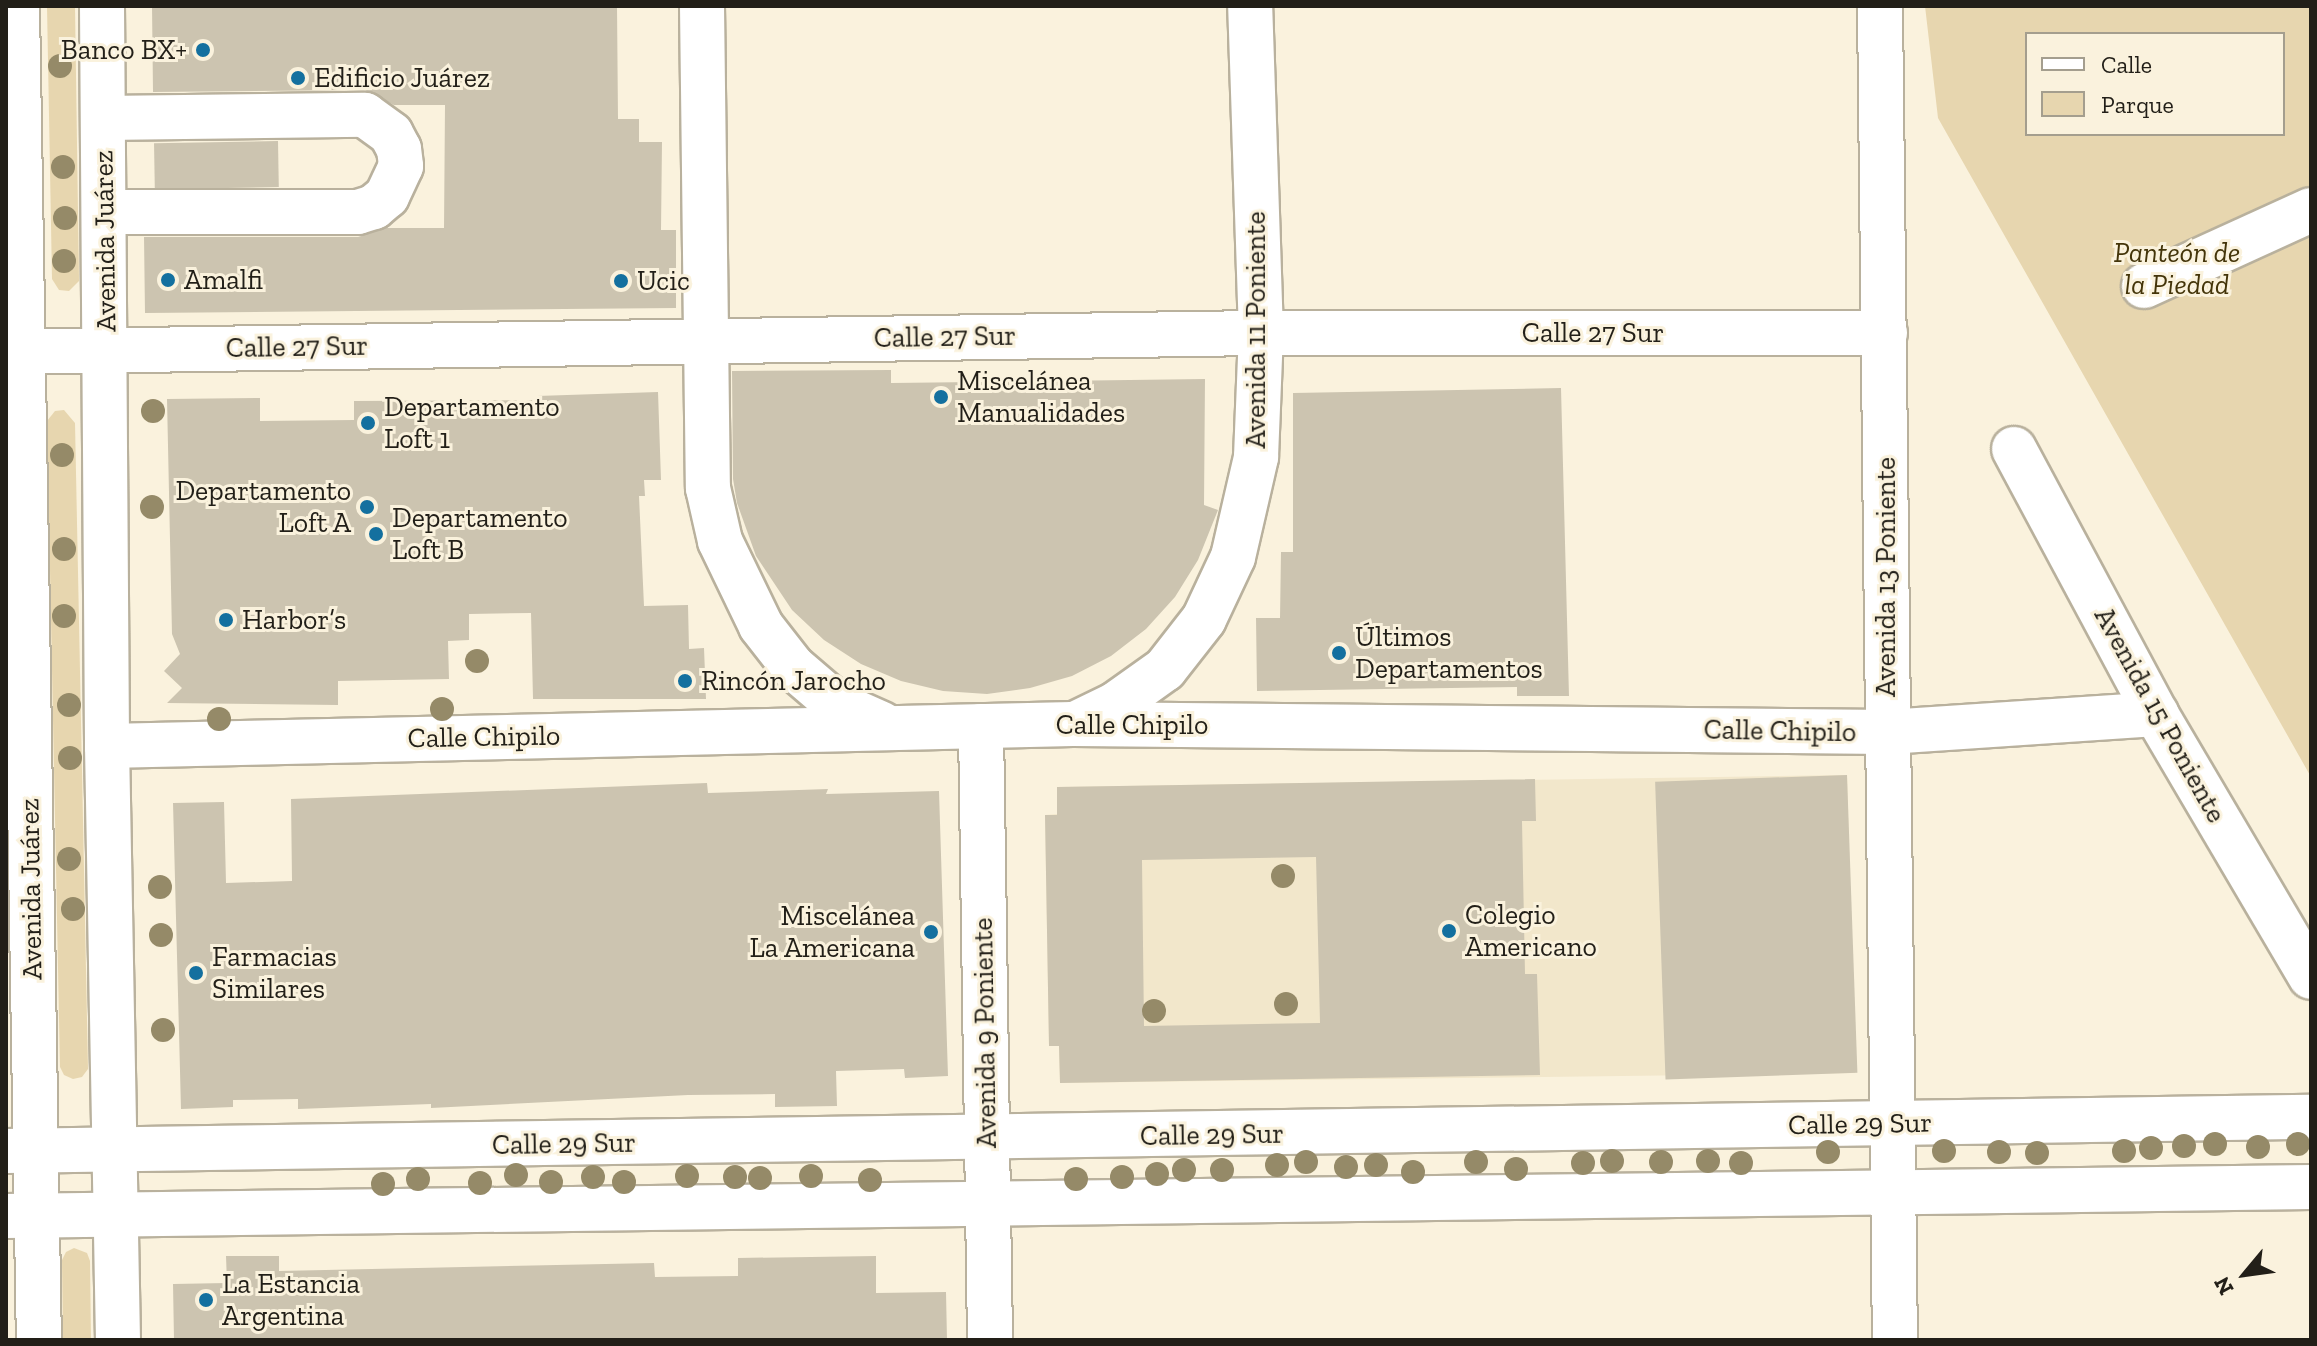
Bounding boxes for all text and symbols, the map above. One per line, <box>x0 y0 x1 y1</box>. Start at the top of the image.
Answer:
legend <box>2025 32 2285 136</box>
place label: Banco BX+ <box>61 33 187 67</box>
marker: Banco BX+ <box>194 41 212 59</box>
text: Calle <box>2101 50 2152 79</box>
place label: Edificio Juárez <box>314 61 490 95</box>
marker: Edificio Juárez <box>289 69 307 87</box>
text: Parque <box>2101 90 2174 119</box>
street label: Avenida Juárez <box>87 150 123 332</box>
street label: Avenida 11 Poniente <box>1239 211 1273 449</box>
park label: Panteón de la Piedad <box>2114 236 2240 302</box>
place label: Amalfi <box>184 263 263 297</box>
place label: Ucic <box>637 264 690 298</box>
marker: Amalfi <box>159 271 177 289</box>
marker: Ucic <box>612 272 630 290</box>
street label: Calle 27 Sur <box>1522 316 1664 350</box>
street label: Calle 27 Sur <box>874 319 1016 355</box>
street label: Calle 27 Sur <box>226 329 368 365</box>
place label: Miscelánea Manualidades <box>957 364 1125 430</box>
marker: Miscelánea Manualidades <box>932 388 950 406</box>
place label: Departamento Loft 1 <box>384 390 560 456</box>
marker: Departamento Loft 1 <box>359 414 377 432</box>
street label: Avenida 13 Poniente <box>1869 457 1903 697</box>
place label: Departamento Loft A <box>175 474 351 540</box>
marker: Departamento Loft A <box>358 498 376 516</box>
place label: Departamento Loft B <box>392 501 568 567</box>
marker: Departamento Loft B <box>367 525 385 543</box>
street label: Avenida 15 Poniente <box>2087 602 2233 828</box>
place label: Harbor’s <box>242 603 346 637</box>
marker: Harbor’s <box>217 611 235 629</box>
place label: Últimos Departamentos <box>1355 620 1543 686</box>
marker: Últimos Departamentos <box>1330 644 1348 662</box>
place label: Rincón Jarocho <box>701 664 886 698</box>
marker: Rincón Jarocho <box>676 672 694 690</box>
street label: Calle Chipilo <box>1056 708 1208 742</box>
street label: Calle Chipilo <box>1703 713 1857 749</box>
street label: Calle Chipilo <box>407 719 561 755</box>
street label: Avenida Juárez <box>13 798 49 980</box>
place label: Colegio Americano <box>1465 898 1597 964</box>
place label: Miscelánea La Americana <box>749 899 915 965</box>
street label: Avenida 9 Poniente <box>966 917 1004 1149</box>
marker: Colegio Americano <box>1440 922 1458 940</box>
marker: Miscelánea La Americana <box>922 923 940 941</box>
place label: Farmacias Similares <box>212 940 337 1006</box>
marker: Farmacias Similares <box>187 964 205 982</box>
street label: Calle 29 Sur <box>1788 1106 1932 1142</box>
street label: Calle 29 Sur <box>1140 1117 1284 1153</box>
street label: Calle 29 Sur <box>492 1126 636 1162</box>
north arrow <box>2205 1234 2285 1314</box>
place label: La Estancia Argentina <box>222 1267 360 1333</box>
text: N <box>2208 1272 2239 1300</box>
marker: La Estancia Argentina <box>197 1291 215 1309</box>

